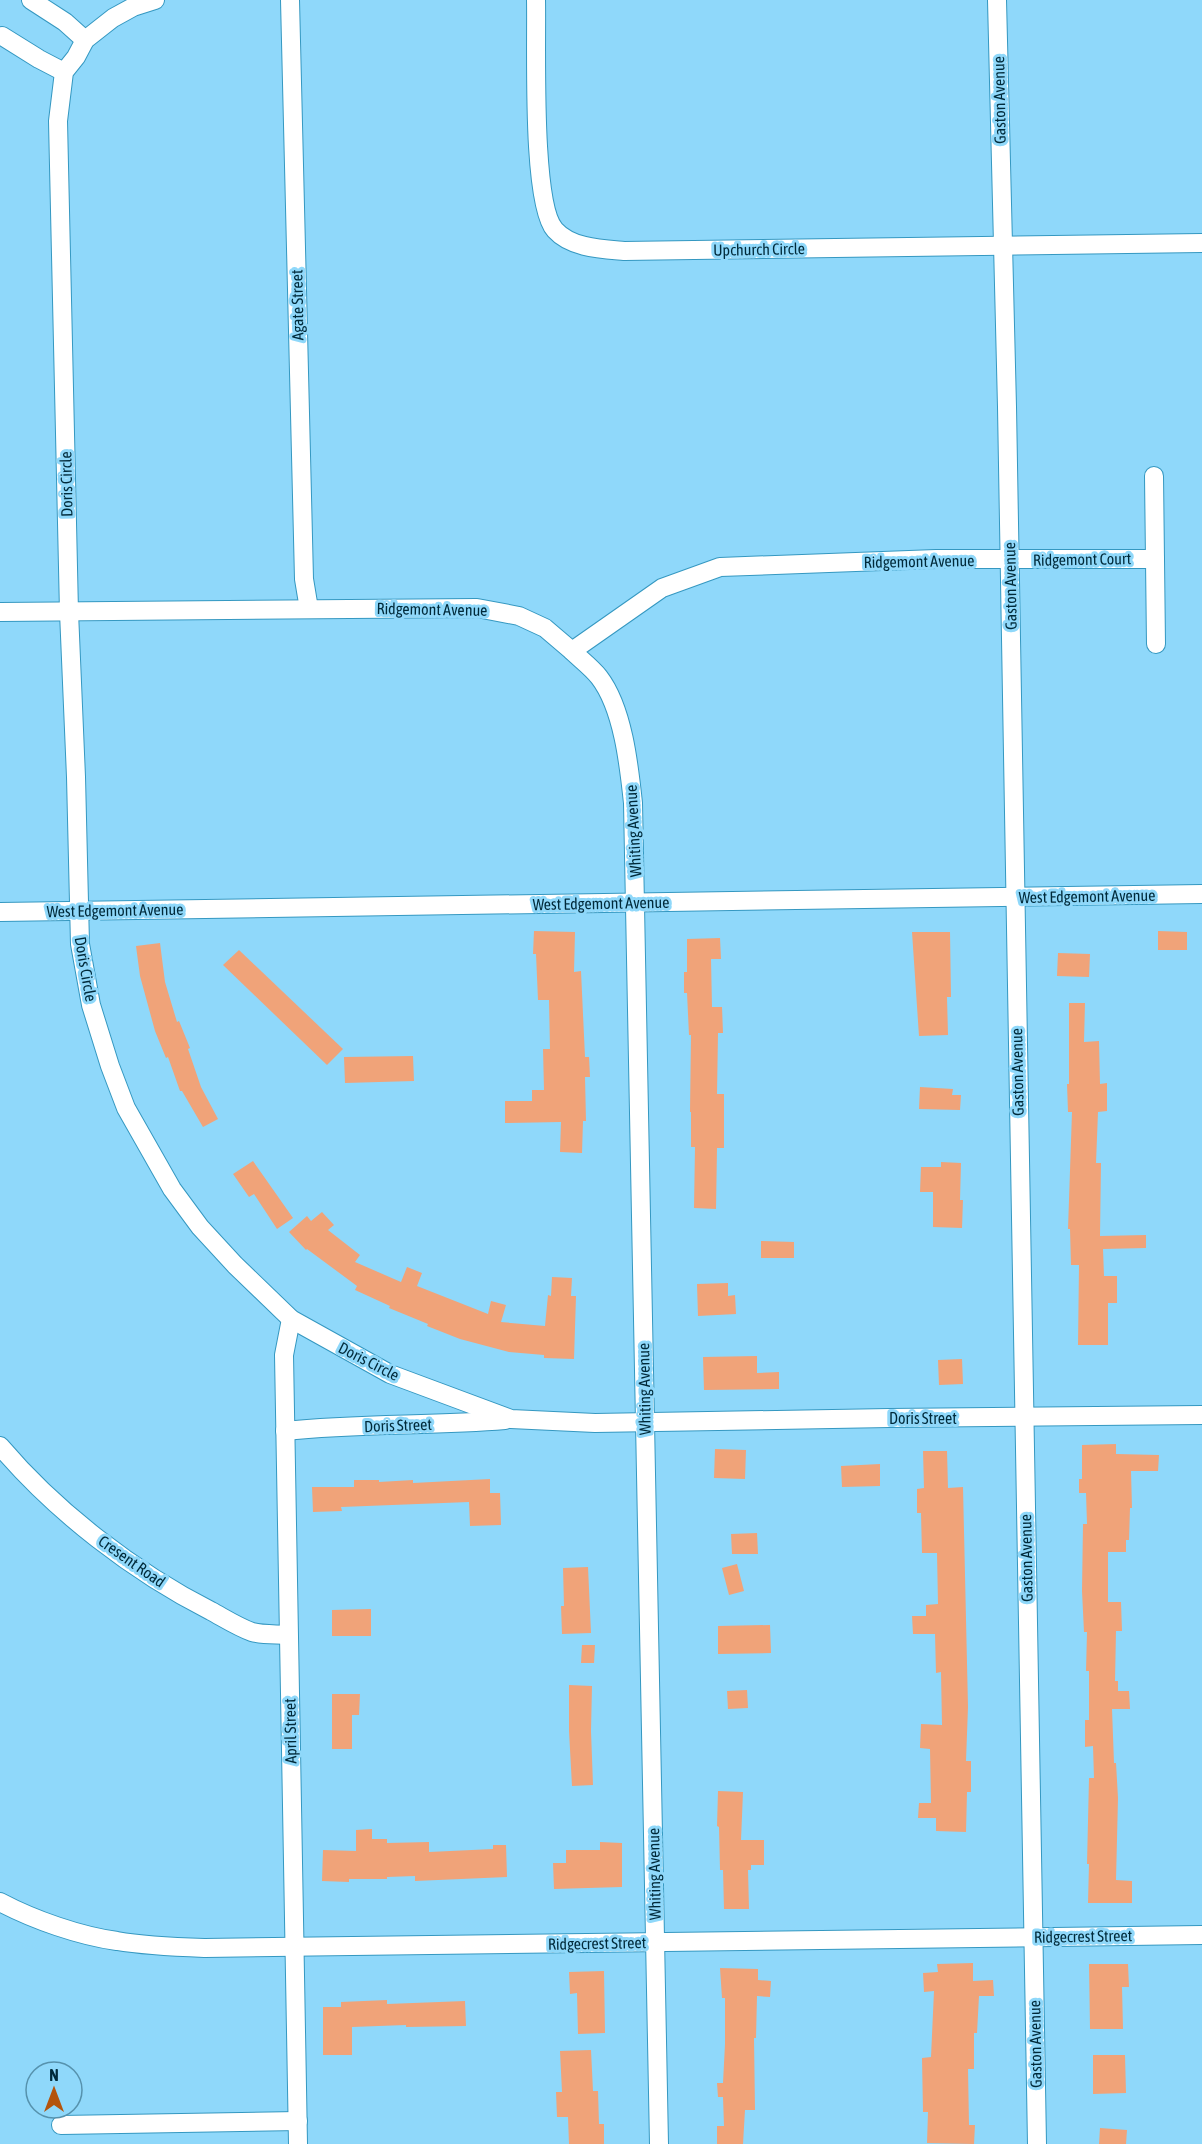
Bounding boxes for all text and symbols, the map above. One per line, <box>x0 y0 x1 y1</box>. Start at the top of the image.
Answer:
street label: Gaston Avenue <box>989 56 1009 144</box>
street label: Upchurch Circle <box>713 239 805 260</box>
street label: Agate Street <box>287 269 308 341</box>
street label: Doris Circle <box>56 451 76 517</box>
street label: Gaston Avenue <box>1000 542 1020 630</box>
street label: Ridgemont Court <box>1033 549 1132 570</box>
street label: Ridgemont Avenue <box>863 551 975 572</box>
street label: Ridgemont Avenue <box>376 599 488 620</box>
street label: Whiting Avenue <box>622 784 645 878</box>
street label: West Edgemont Avenue <box>1018 886 1156 907</box>
street label: West Edgemont Avenue <box>532 893 670 914</box>
street label: West Edgemont Avenue <box>46 900 184 921</box>
street label: Doris Circle <box>71 935 101 1003</box>
street label: Gaston Avenue <box>1007 1028 1027 1116</box>
street label: Doris Circle <box>336 1338 402 1384</box>
street label: Whiting Avenue <box>634 1343 655 1435</box>
street label: Doris Street <box>889 1409 957 1427</box>
street label: Doris Street <box>364 1415 433 1435</box>
street label: Gaston Avenue <box>1016 1514 1036 1602</box>
street label: Cresent Road <box>95 1531 169 1591</box>
street label: April Street <box>280 1698 301 1764</box>
street label: Whiting Avenue <box>644 1828 665 1920</box>
street label: Ridgecrest Street <box>1034 1926 1133 1947</box>
street label: Ridgecrest Street <box>548 1933 647 1954</box>
street label: Gaston Avenue <box>1025 2000 1045 2088</box>
north arrow <box>24 2060 84 2120</box>
text: N <box>49 2066 59 2084</box>

